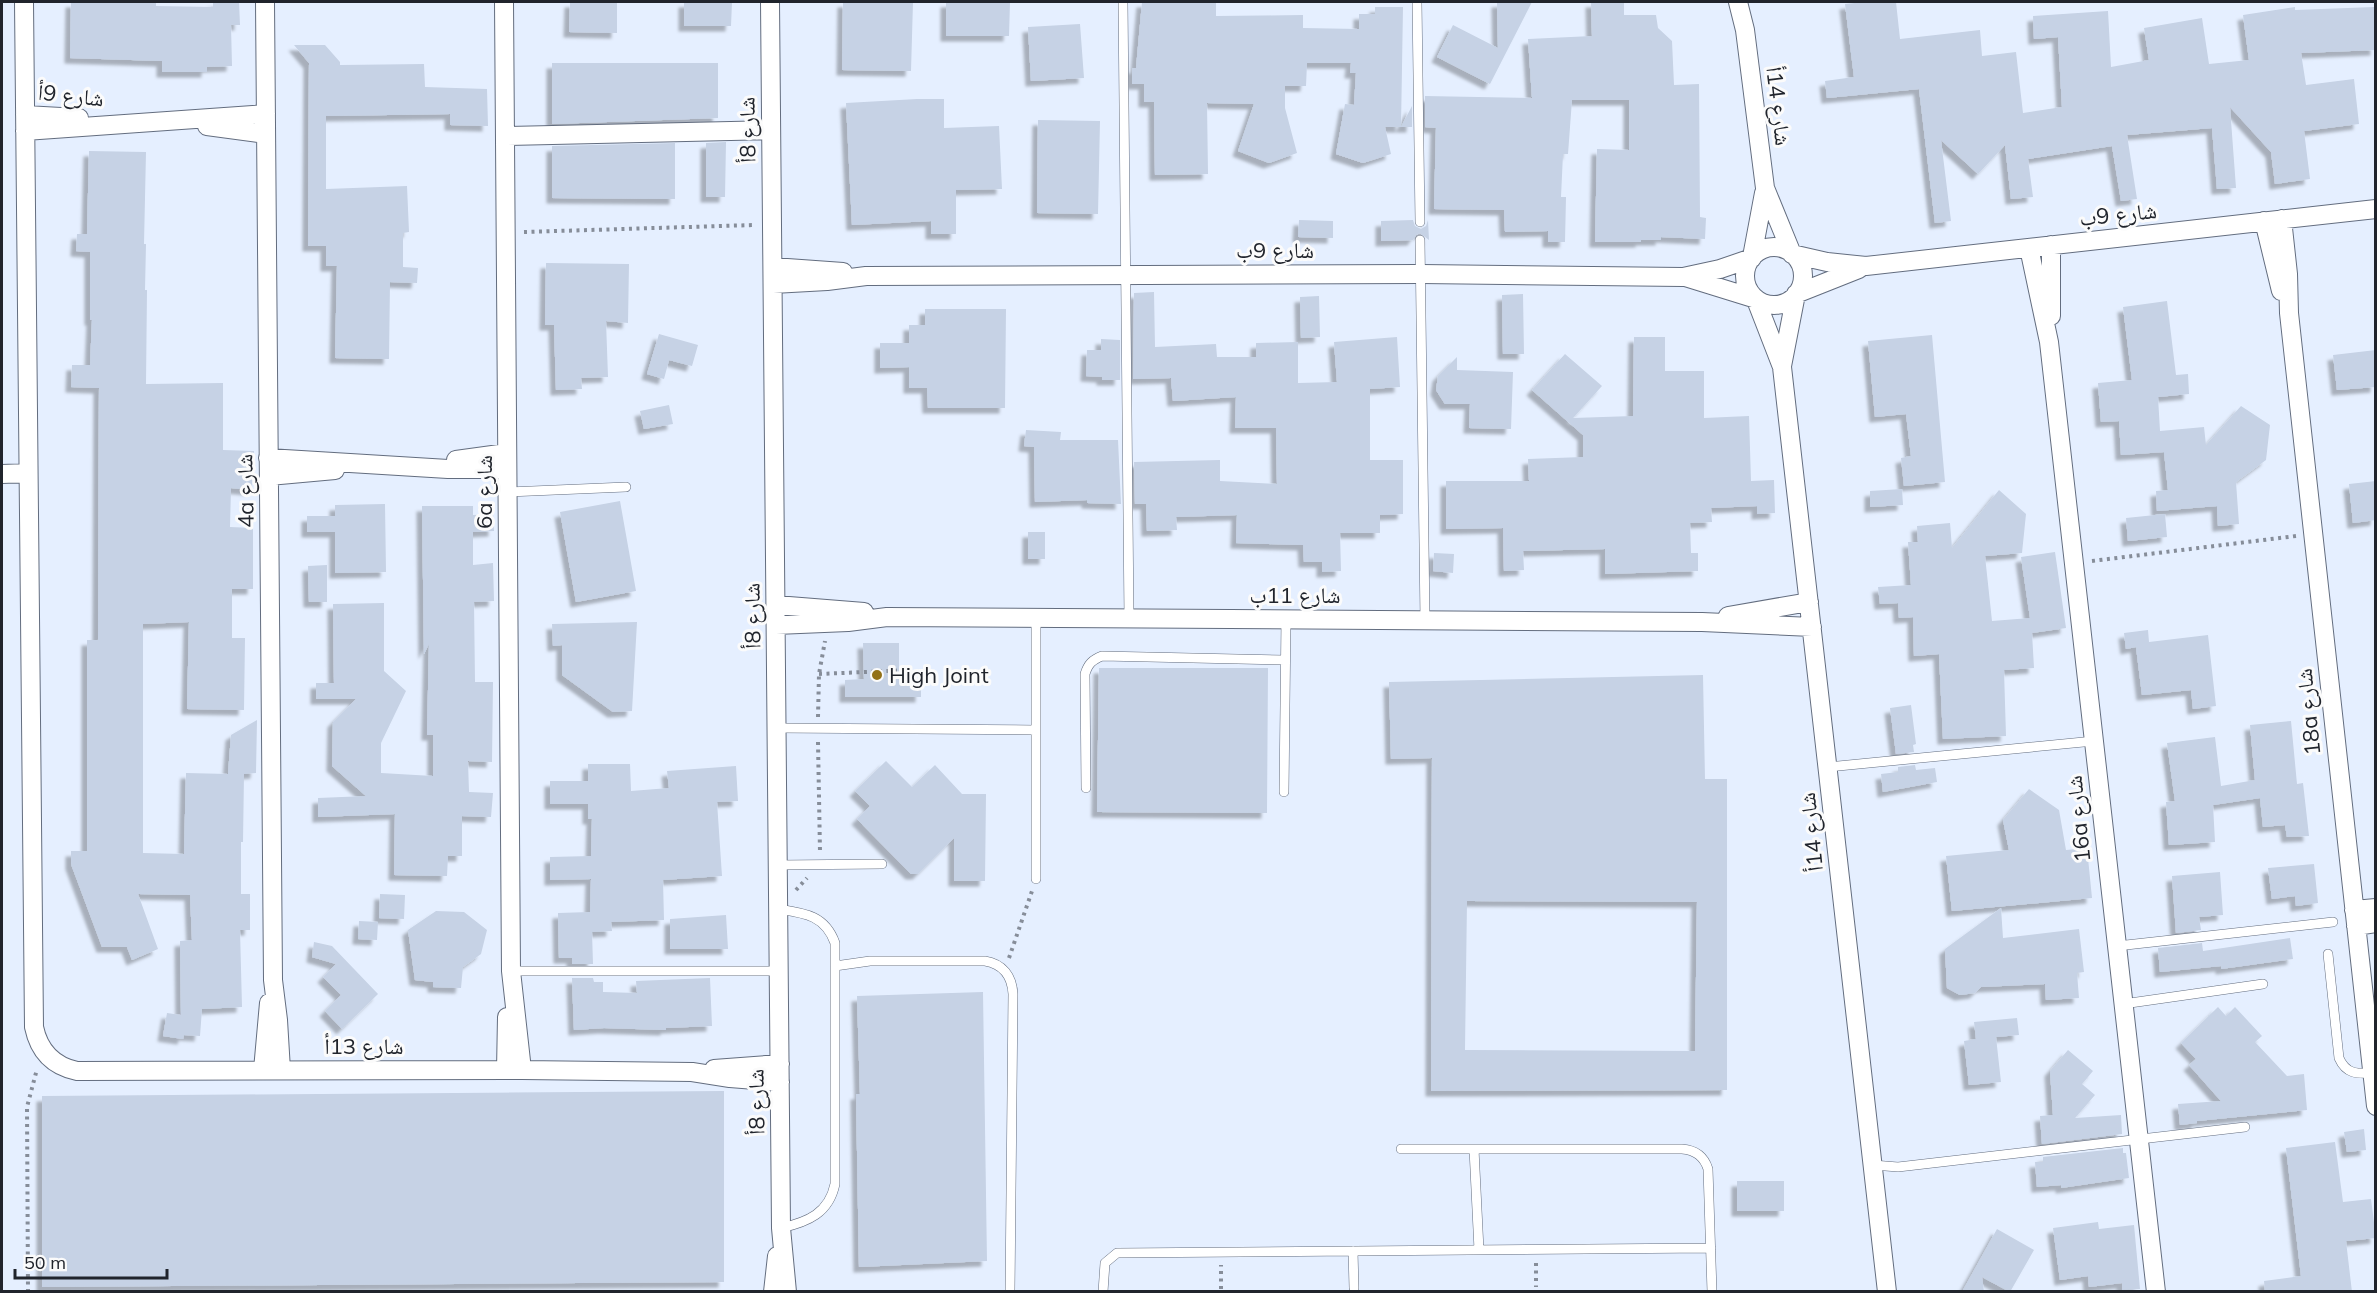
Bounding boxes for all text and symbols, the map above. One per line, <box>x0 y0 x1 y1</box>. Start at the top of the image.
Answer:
street label: شارع 14أ <box>1760 65 1798 147</box>
street label: شارع 9أ <box>37 78 105 112</box>
street label: شارع 8أ <box>732 97 762 163</box>
street label: شارع 9ب <box>2078 196 2158 232</box>
street label: شارع 9ب <box>1236 236 1314 264</box>
street label: 4a شارع <box>230 454 260 528</box>
street label: 6a شارع <box>470 455 498 529</box>
street label: شارع 11ب <box>1250 581 1340 609</box>
street label: شارع 8أ <box>737 583 767 649</box>
place label: High Joint <box>889 661 989 689</box>
street label: 18a شارع <box>2290 667 2326 757</box>
marker: High Joint <box>870 668 884 682</box>
street label: 16a شارع <box>2060 774 2096 864</box>
street label: شارع 14أ <box>1793 791 1829 873</box>
street label: شارع 13أ <box>324 1032 404 1060</box>
street label: شارع 8أ <box>741 1069 771 1135</box>
scale bar <box>15 1242 166 1280</box>
text: 50 m <box>24 1251 66 1274</box>

